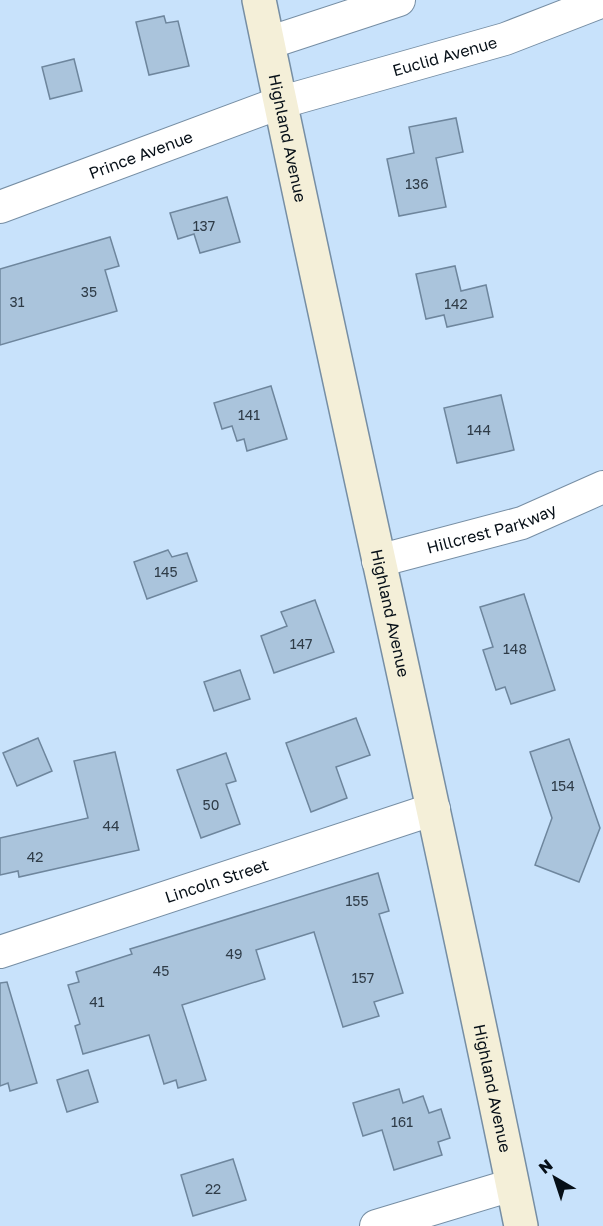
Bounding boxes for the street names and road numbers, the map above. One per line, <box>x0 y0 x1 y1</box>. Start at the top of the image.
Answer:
street label: Euclid Avenue <box>390 32 499 80</box>
street label: Highland Avenue <box>265 72 311 204</box>
street label: Prince Avenue <box>86 126 195 183</box>
street label: Hillcrest Parkway <box>424 499 559 558</box>
street label: Highland Avenue <box>367 547 414 679</box>
street label: Lincoln Street <box>162 854 271 907</box>
street label: Highland Avenue <box>469 1022 516 1154</box>

